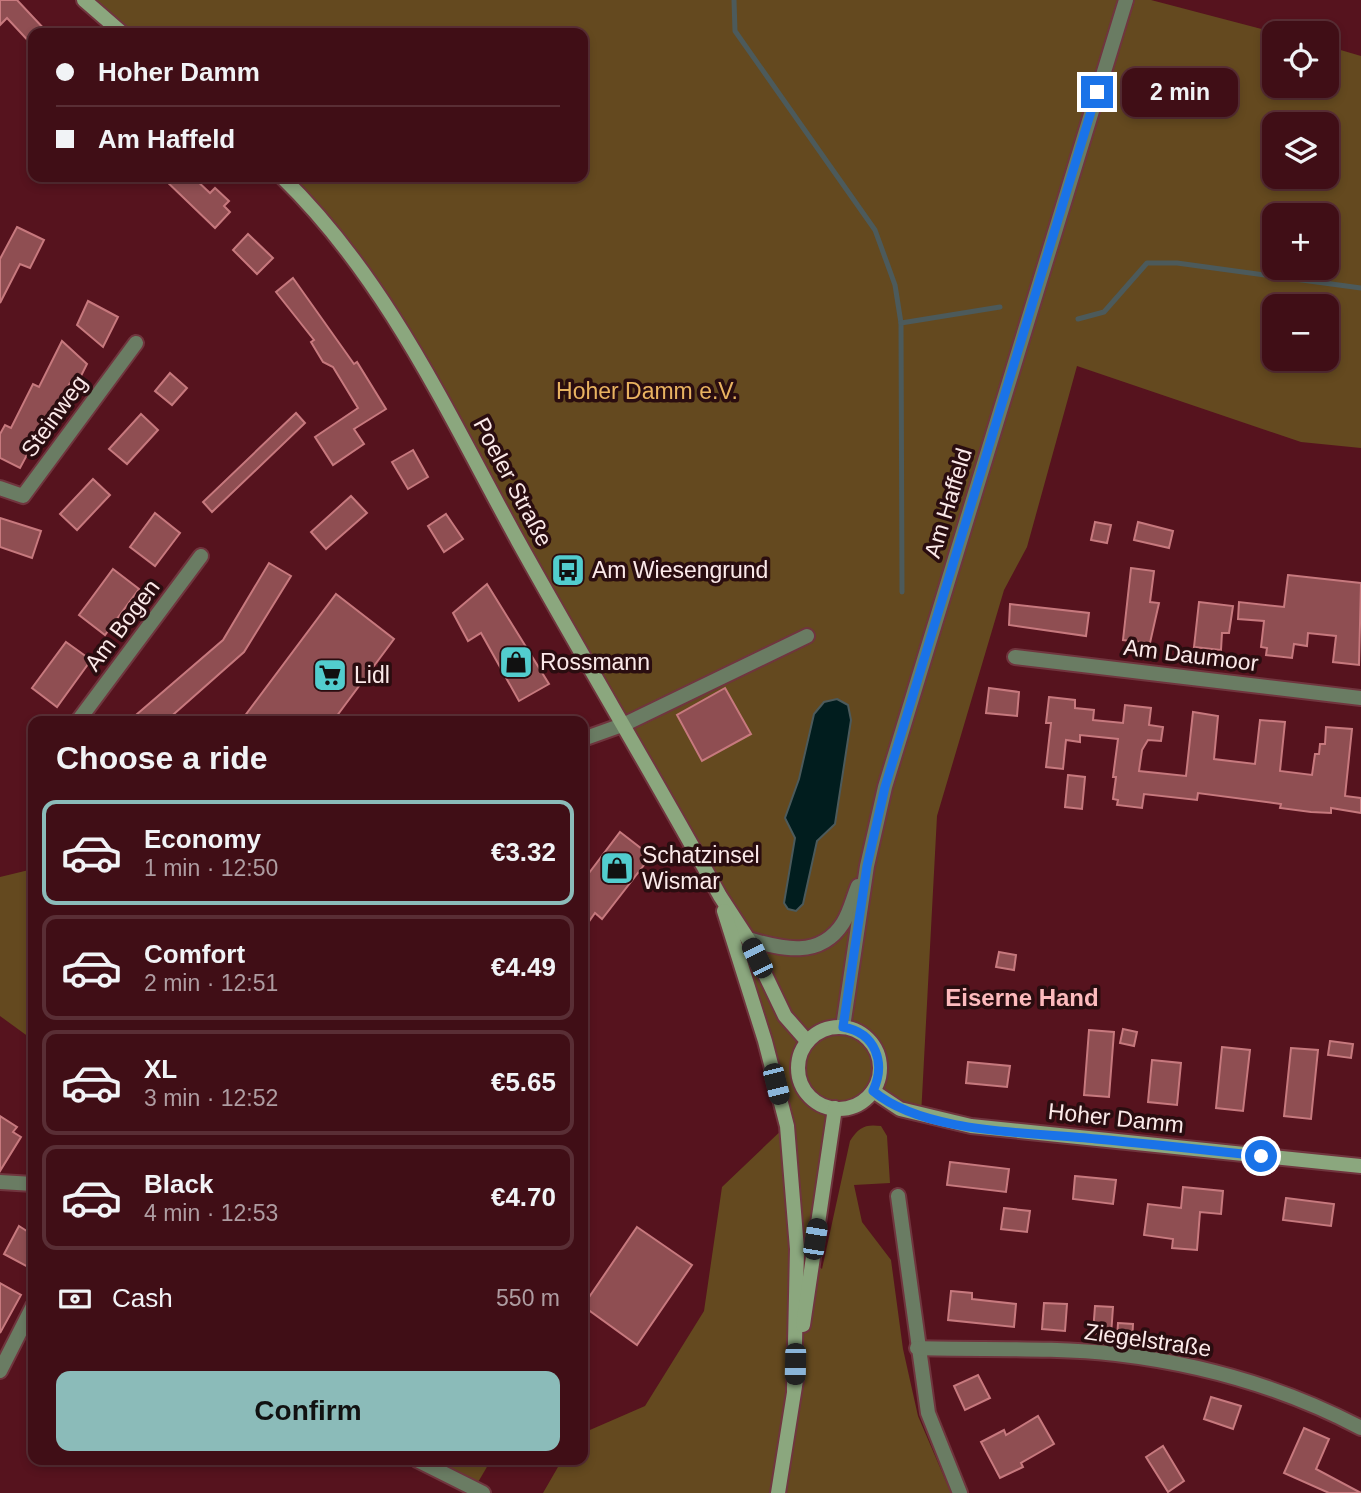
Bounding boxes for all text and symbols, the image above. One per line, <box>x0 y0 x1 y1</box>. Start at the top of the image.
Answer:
map controls <box>1262 21 1339 371</box>
button: locate <box>1262 21 1339 98</box>
text: Hoher Damm <box>98 57 260 87</box>
callout: 2 min <box>1122 68 1237 116</box>
route end <box>1081 76 1113 108</box>
text: 2 min <box>1150 79 1210 105</box>
button: layers <box>1262 112 1339 189</box>
text: Am Haffeld <box>98 124 235 154</box>
button: + <box>1262 203 1339 280</box>
button: − <box>1262 294 1339 371</box>
street label: Steinweg <box>16 370 92 462</box>
park label: Hoher Damm e.V. <box>556 378 738 404</box>
street label: Poeler Straße <box>468 413 558 551</box>
street label: Am Haffeld <box>919 445 977 561</box>
bus stop icon: Am Wiesengrund <box>549 551 587 589</box>
place label: Am Wiesengrund <box>592 557 768 583</box>
street label: Am Bogen <box>79 574 165 676</box>
street label: Am Daumoor <box>1122 634 1260 676</box>
shop icon: Rossmann <box>497 643 535 681</box>
place label: Rossmann <box>540 649 650 675</box>
supermarket icon: Lidl <box>311 656 349 694</box>
place label: Lidl <box>354 662 390 688</box>
text: Choose a ride <box>56 740 268 776</box>
icon: car <box>60 821 123 884</box>
text: Economy <box>144 824 261 854</box>
text: €3.32 <box>491 837 556 867</box>
place label: Schatzinsel Wismar <box>642 842 760 894</box>
shop icon: Schatzinsel Wismar <box>598 849 636 887</box>
text: 1 min · 12:50 <box>144 855 278 881</box>
car <box>739 935 776 981</box>
icon: car <box>60 936 123 999</box>
text: Comfort <box>144 939 245 969</box>
text: €4.49 <box>491 952 556 982</box>
text: 2 min · 12:51 <box>144 970 278 996</box>
district label: Eiserne Hand <box>945 984 1099 1011</box>
icon: car <box>60 1051 123 1114</box>
text: XL <box>144 1054 177 1084</box>
car <box>761 1061 792 1107</box>
text: €5.65 <box>491 1067 556 1097</box>
text: 3 min · 12:52 <box>144 1085 278 1111</box>
street label: Hoher Damm <box>1047 1098 1185 1138</box>
route start <box>1245 1140 1277 1172</box>
icon: car <box>60 1166 123 1229</box>
text: Black <box>144 1169 213 1199</box>
text: €4.70 <box>491 1182 556 1212</box>
text: 4 min · 12:53 <box>144 1200 278 1226</box>
car <box>802 1217 829 1261</box>
icon: cash <box>56 1280 94 1318</box>
text: Cash <box>112 1283 173 1313</box>
text: 550 m <box>496 1285 560 1311</box>
street label: Ziegelstraße <box>1083 1318 1213 1362</box>
car <box>785 1343 806 1385</box>
button: Confirm <box>56 1371 560 1451</box>

